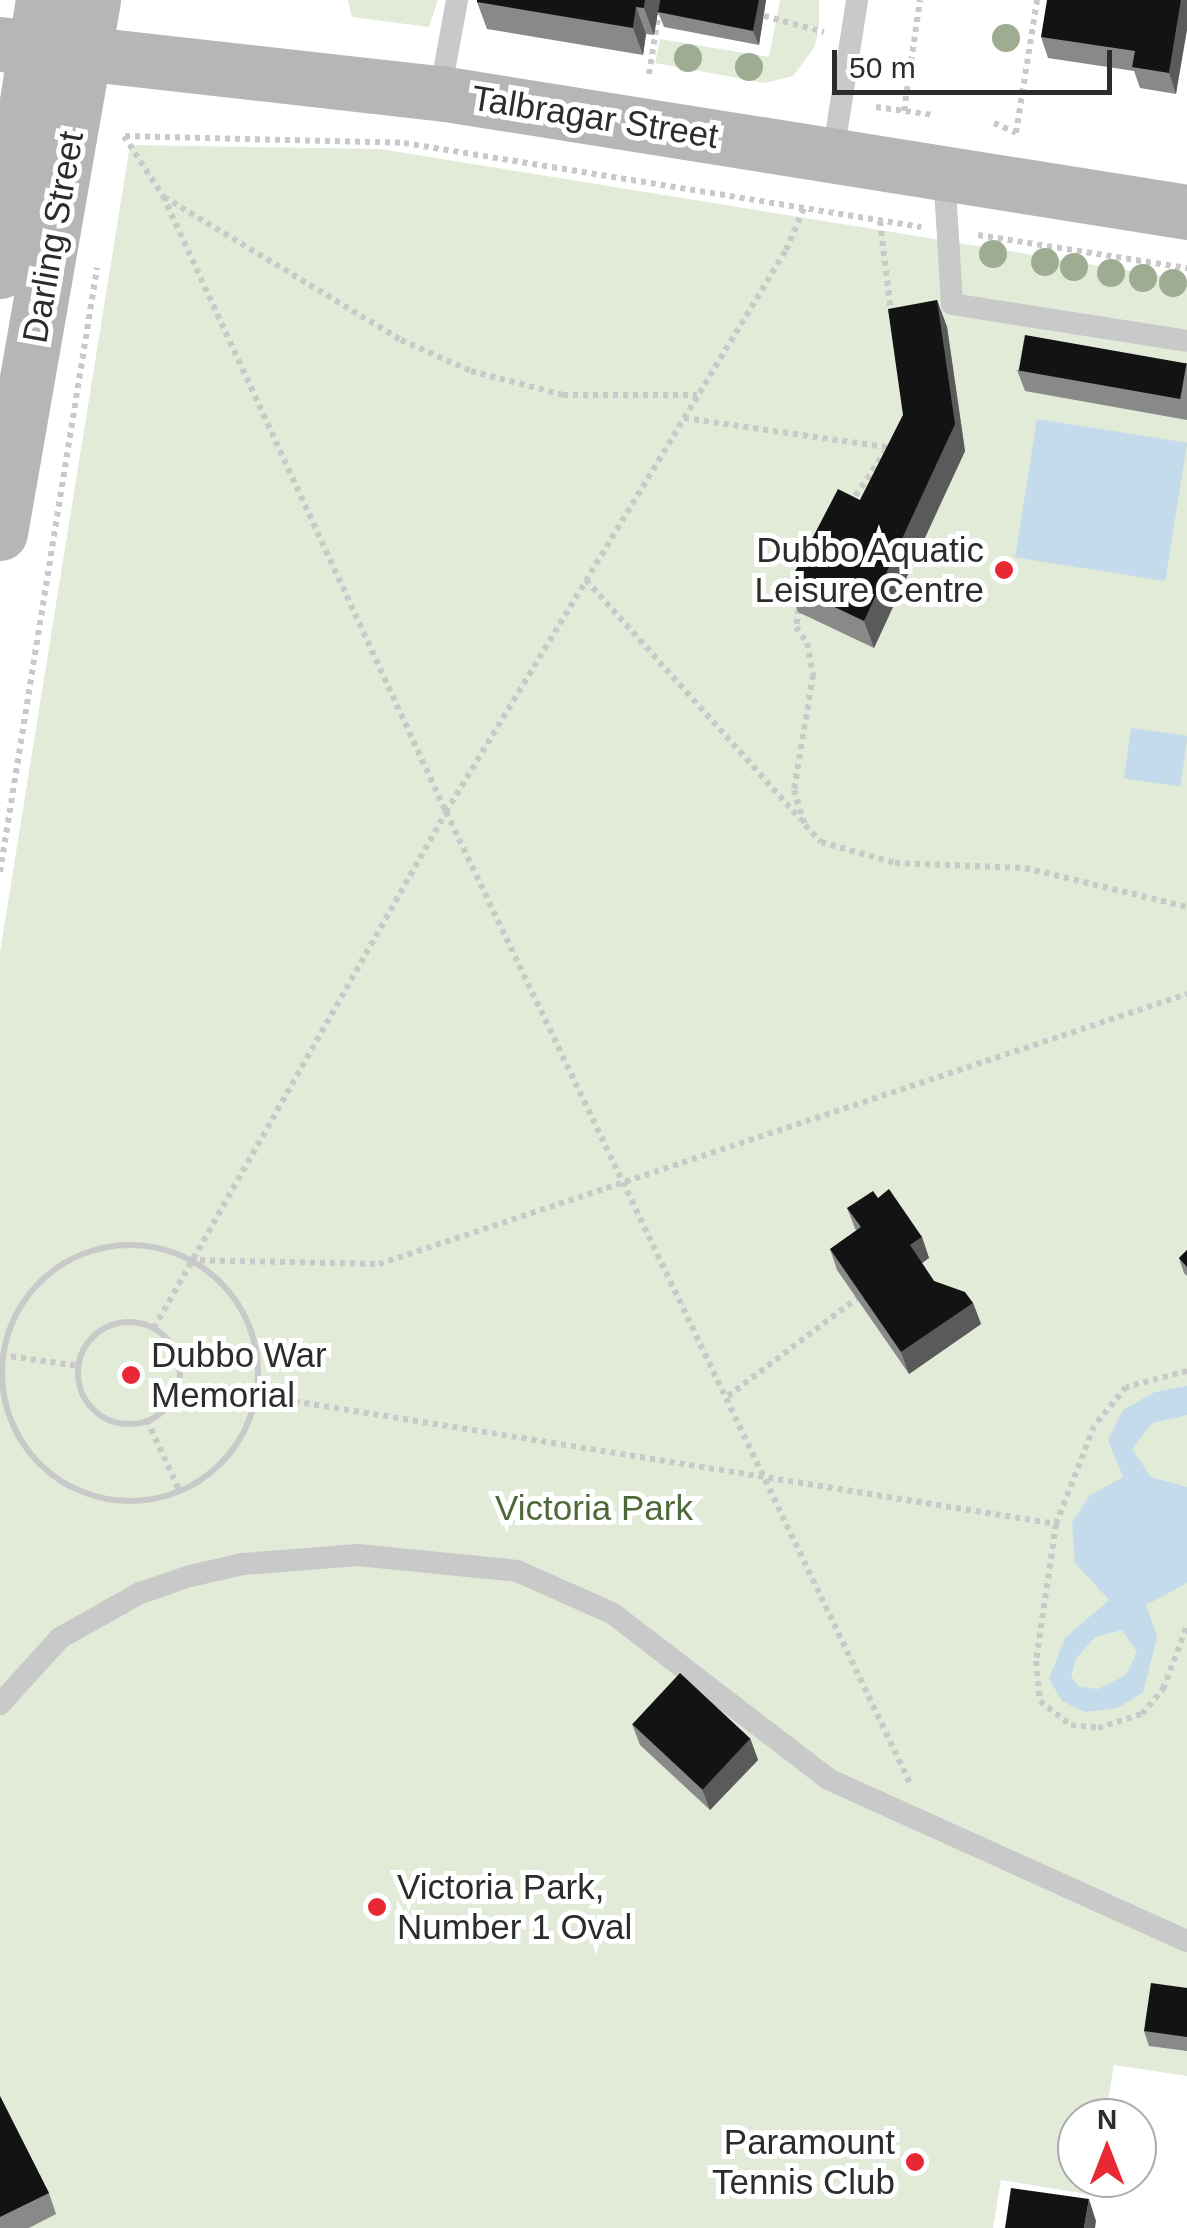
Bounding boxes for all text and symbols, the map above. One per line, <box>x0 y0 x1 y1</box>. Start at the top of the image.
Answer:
scale bar <box>837 30 1117 92</box>
text: 50 m <box>849 51 916 84</box>
street label: Talbragar Street <box>469 77 721 157</box>
street label: Darling Street <box>14 128 92 346</box>
place label: Dubbo Aquatic Leisure Centre <box>754 529 984 611</box>
marker: Dubbo Aquatic Leisure Centre <box>993 559 1015 581</box>
place label: Dubbo War Memorial <box>151 1334 327 1416</box>
marker: Dubbo War Memorial <box>120 1364 142 1386</box>
park label: Victoria Park <box>495 1487 693 1529</box>
place label: Victoria Park, Number 1 Oval <box>397 1866 632 1948</box>
marker: Victoria Park, Number 1 Oval <box>366 1896 388 1918</box>
north arrow <box>1057 2098 1157 2198</box>
text: N <box>1097 2104 1117 2135</box>
place label: Paramount Tennis Club <box>712 2121 895 2203</box>
marker: Paramount Tennis Club <box>904 2151 926 2173</box>

